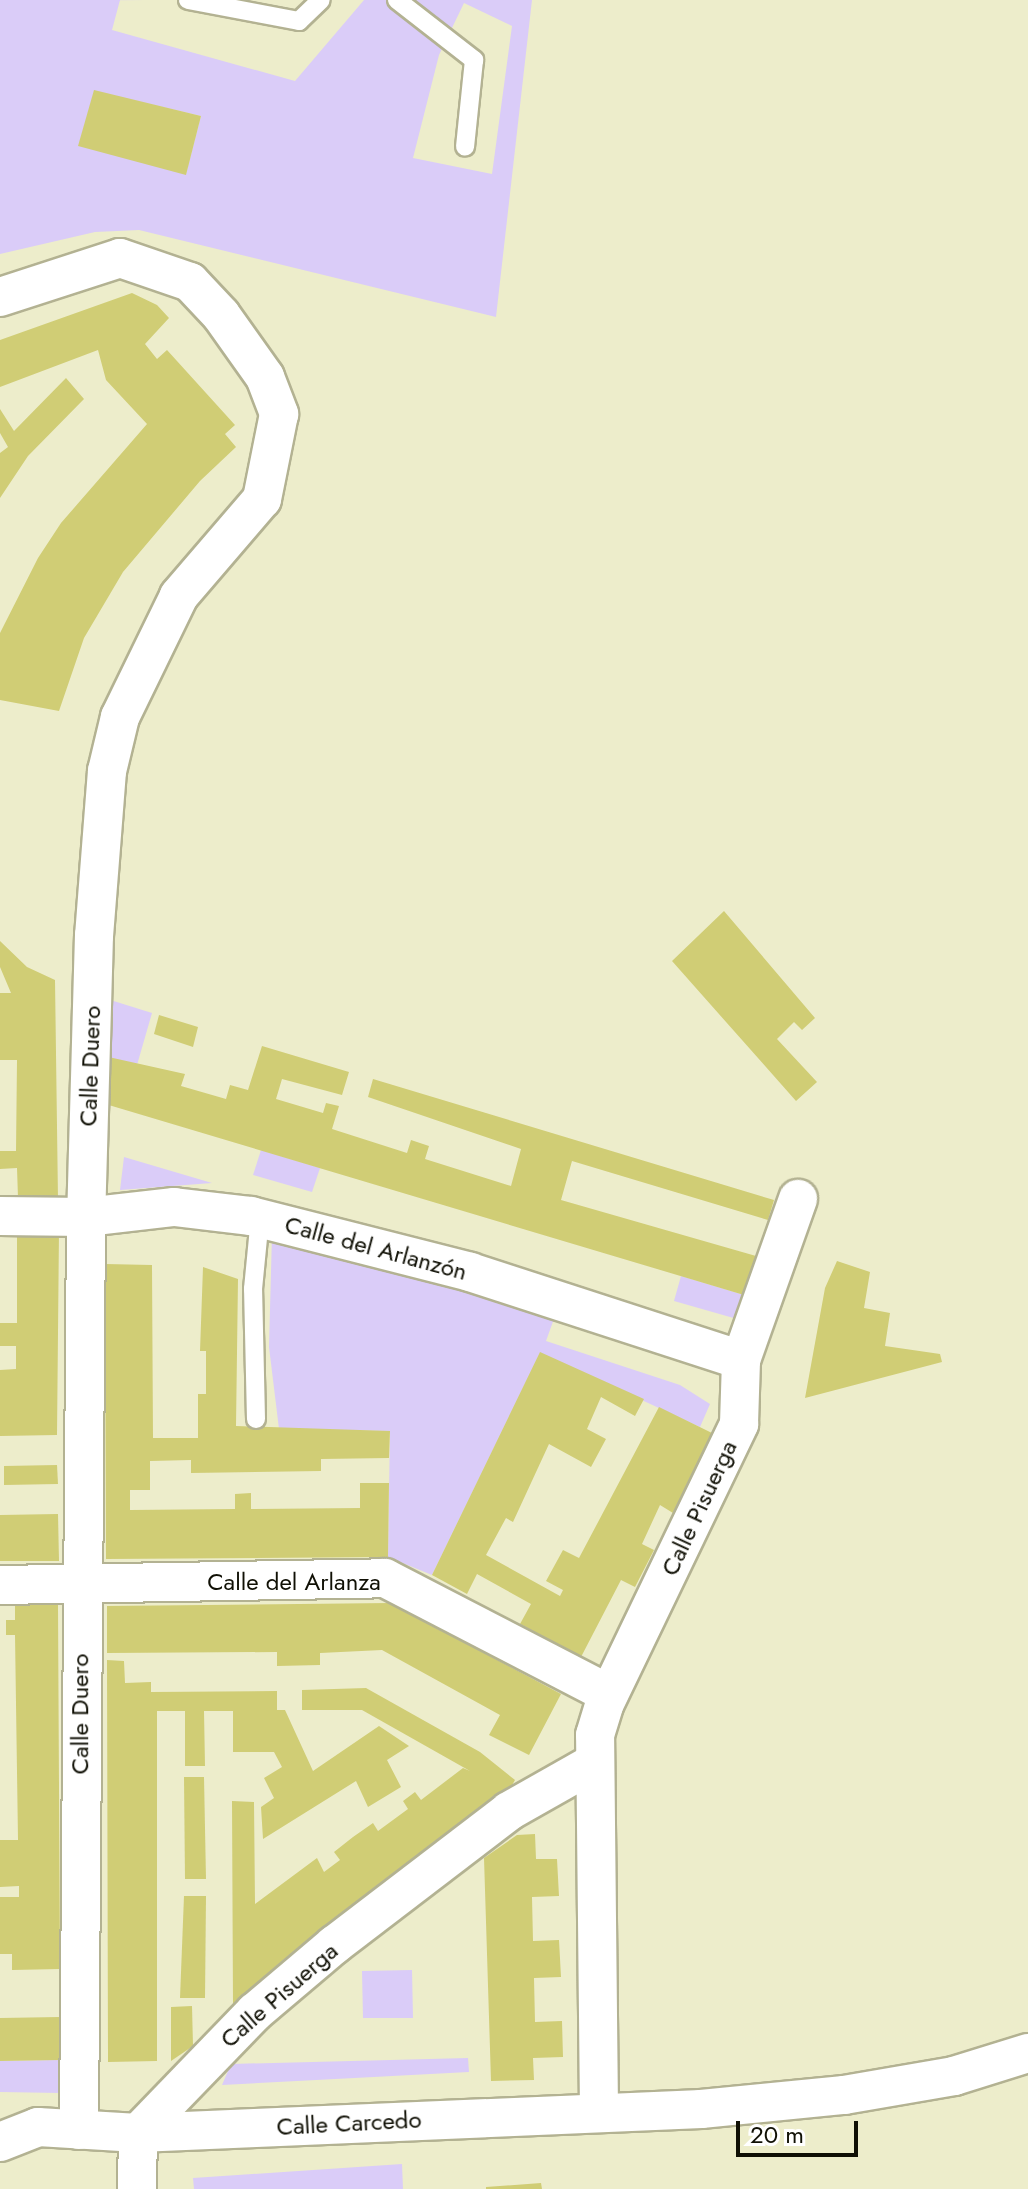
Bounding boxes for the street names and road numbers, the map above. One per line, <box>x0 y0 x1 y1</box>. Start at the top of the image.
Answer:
street label: Calle Duero <box>74 1005 106 1127</box>
street label: Calle del Arlanzón <box>282 1210 470 1286</box>
street label: Calle Pisuerga <box>655 1436 743 1580</box>
street label: Calle del Arlanza <box>207 1568 381 1596</box>
street label: Calle Duero <box>66 1654 94 1774</box>
street label: Calle Pisuerga <box>215 1936 343 2054</box>
street label: Calle Carcedo <box>276 2105 422 2141</box>

